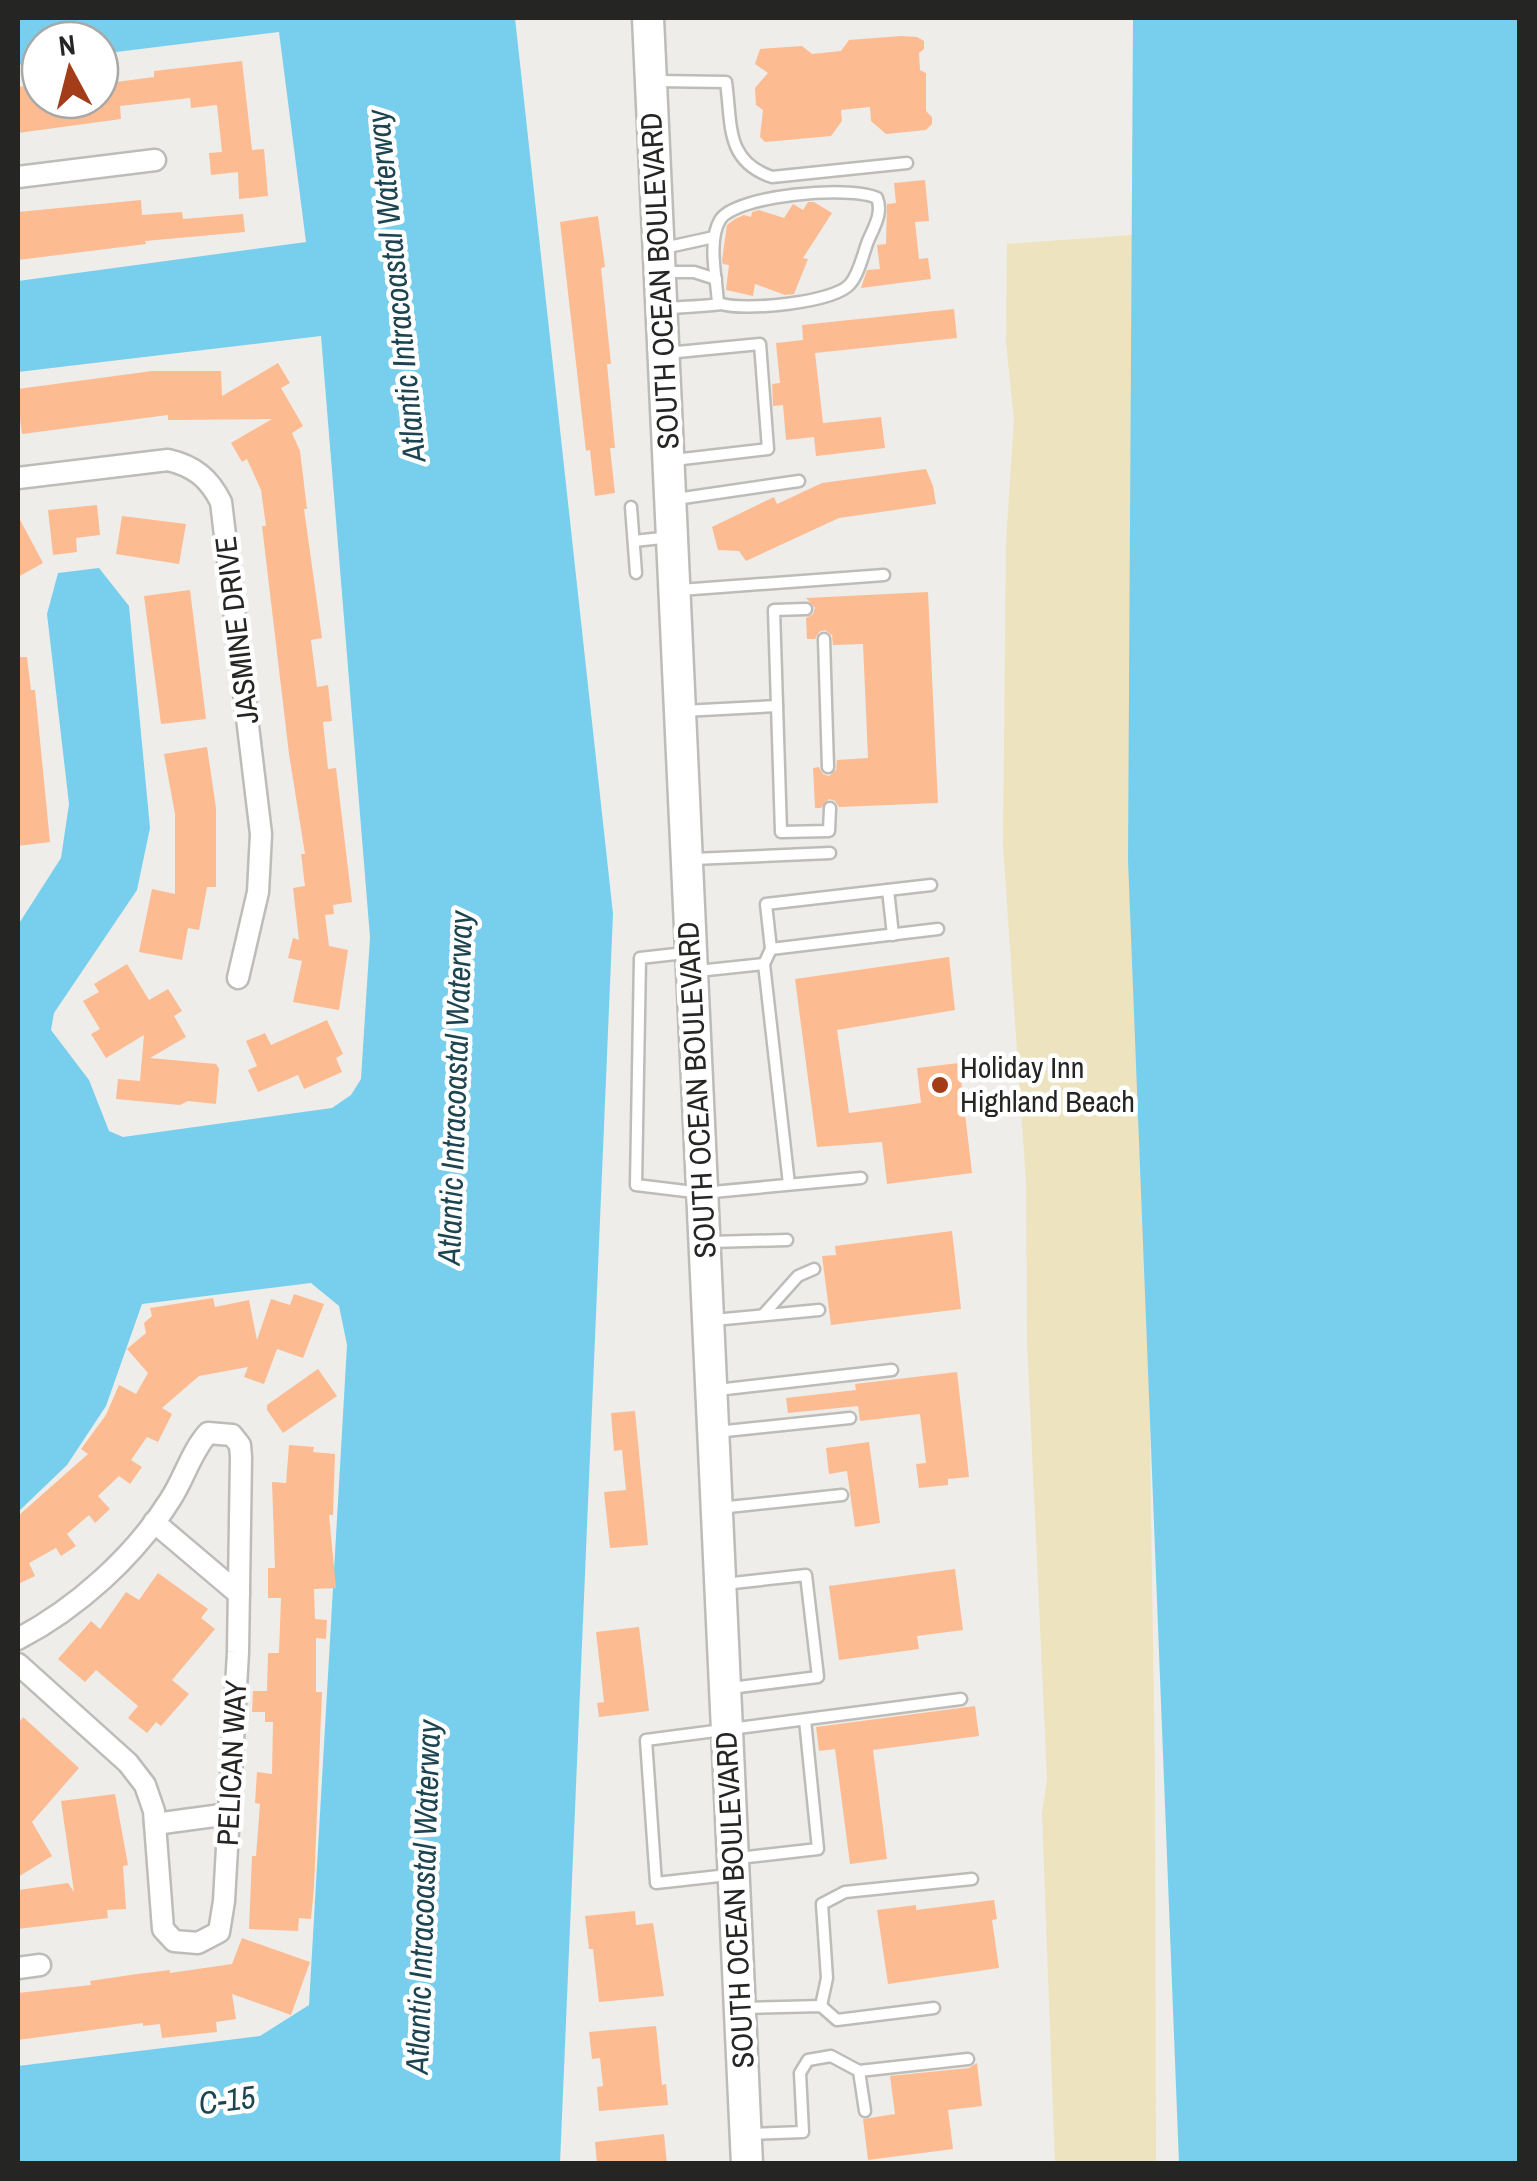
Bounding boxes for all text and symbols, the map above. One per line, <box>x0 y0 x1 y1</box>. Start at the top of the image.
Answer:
north arrow <box>20 20 120 120</box>
text: N <box>56 25 77 65</box>
water label: Atlantic Intracoastal Waterway <box>355 106 436 466</box>
street label: SOUTH OCEAN BOULEVARD <box>630 112 688 450</box>
street label: JASMINE DRIVE <box>205 534 267 726</box>
water label: Atlantic Intracoastal Waterway <box>427 909 482 1268</box>
street label: SOUTH OCEAN BOULEVARD <box>667 921 725 1259</box>
place label: Holiday Inn Highland Beach <box>960 1047 1135 1121</box>
marker: Holiday Inn Highland Beach <box>929 1074 951 1096</box>
street label: PELICAN WAY <box>207 1679 255 1847</box>
water label: Atlantic Intracoastal Waterway <box>395 1718 450 2077</box>
street label: SOUTH OCEAN BOULEVARD <box>705 1731 763 2069</box>
water label: C-15 <box>196 2075 258 2124</box>

